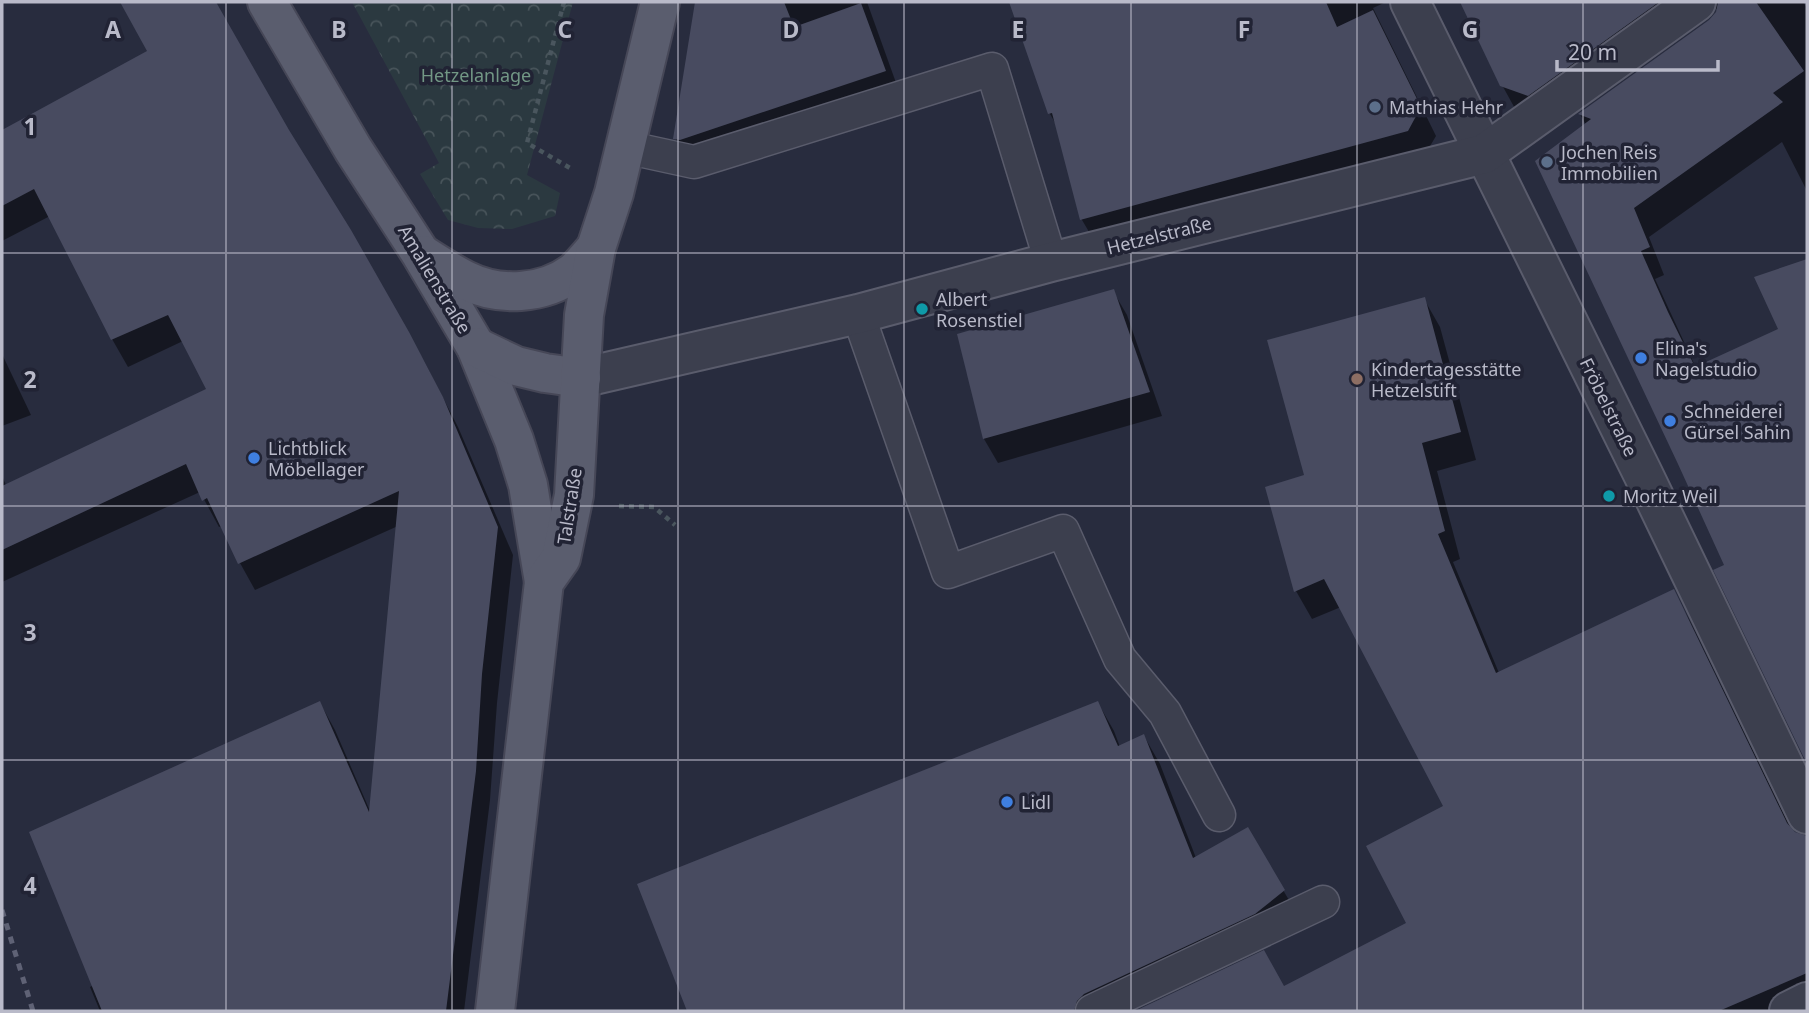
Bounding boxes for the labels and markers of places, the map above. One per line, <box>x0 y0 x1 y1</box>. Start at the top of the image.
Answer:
place label: Mathias Hehr <box>1389 95 1504 119</box>
marker: Mathias Hehr <box>1367 99 1383 115</box>
place label: Jochen Reis Immobilien <box>1559 140 1658 185</box>
marker: Jochen Reis Immobilien <box>1539 154 1555 170</box>
place label: Albert Rosenstiel <box>936 287 1023 332</box>
marker: Albert Rosenstiel <box>914 301 930 317</box>
place label: Elina's Nagelstudio <box>1655 336 1758 381</box>
marker: Elina's Nagelstudio <box>1633 350 1649 366</box>
place label: Kindertagesstätte Hetzelstift <box>1371 357 1521 402</box>
marker: Kindertagesstätte Hetzelstift <box>1349 371 1365 387</box>
place label: Schneiderei Gürsel Sahin <box>1684 399 1791 444</box>
marker: Schneiderei Gürsel Sahin <box>1662 413 1678 429</box>
place label: Lichtblick Möbellager <box>268 436 365 481</box>
marker: Lichtblick Möbellager <box>246 450 262 466</box>
place label: Moritz Weil <box>1623 484 1718 508</box>
marker: Moritz Weil <box>1601 488 1617 504</box>
place label: Lidl <box>1021 790 1051 814</box>
marker: Lidl <box>999 794 1015 810</box>

